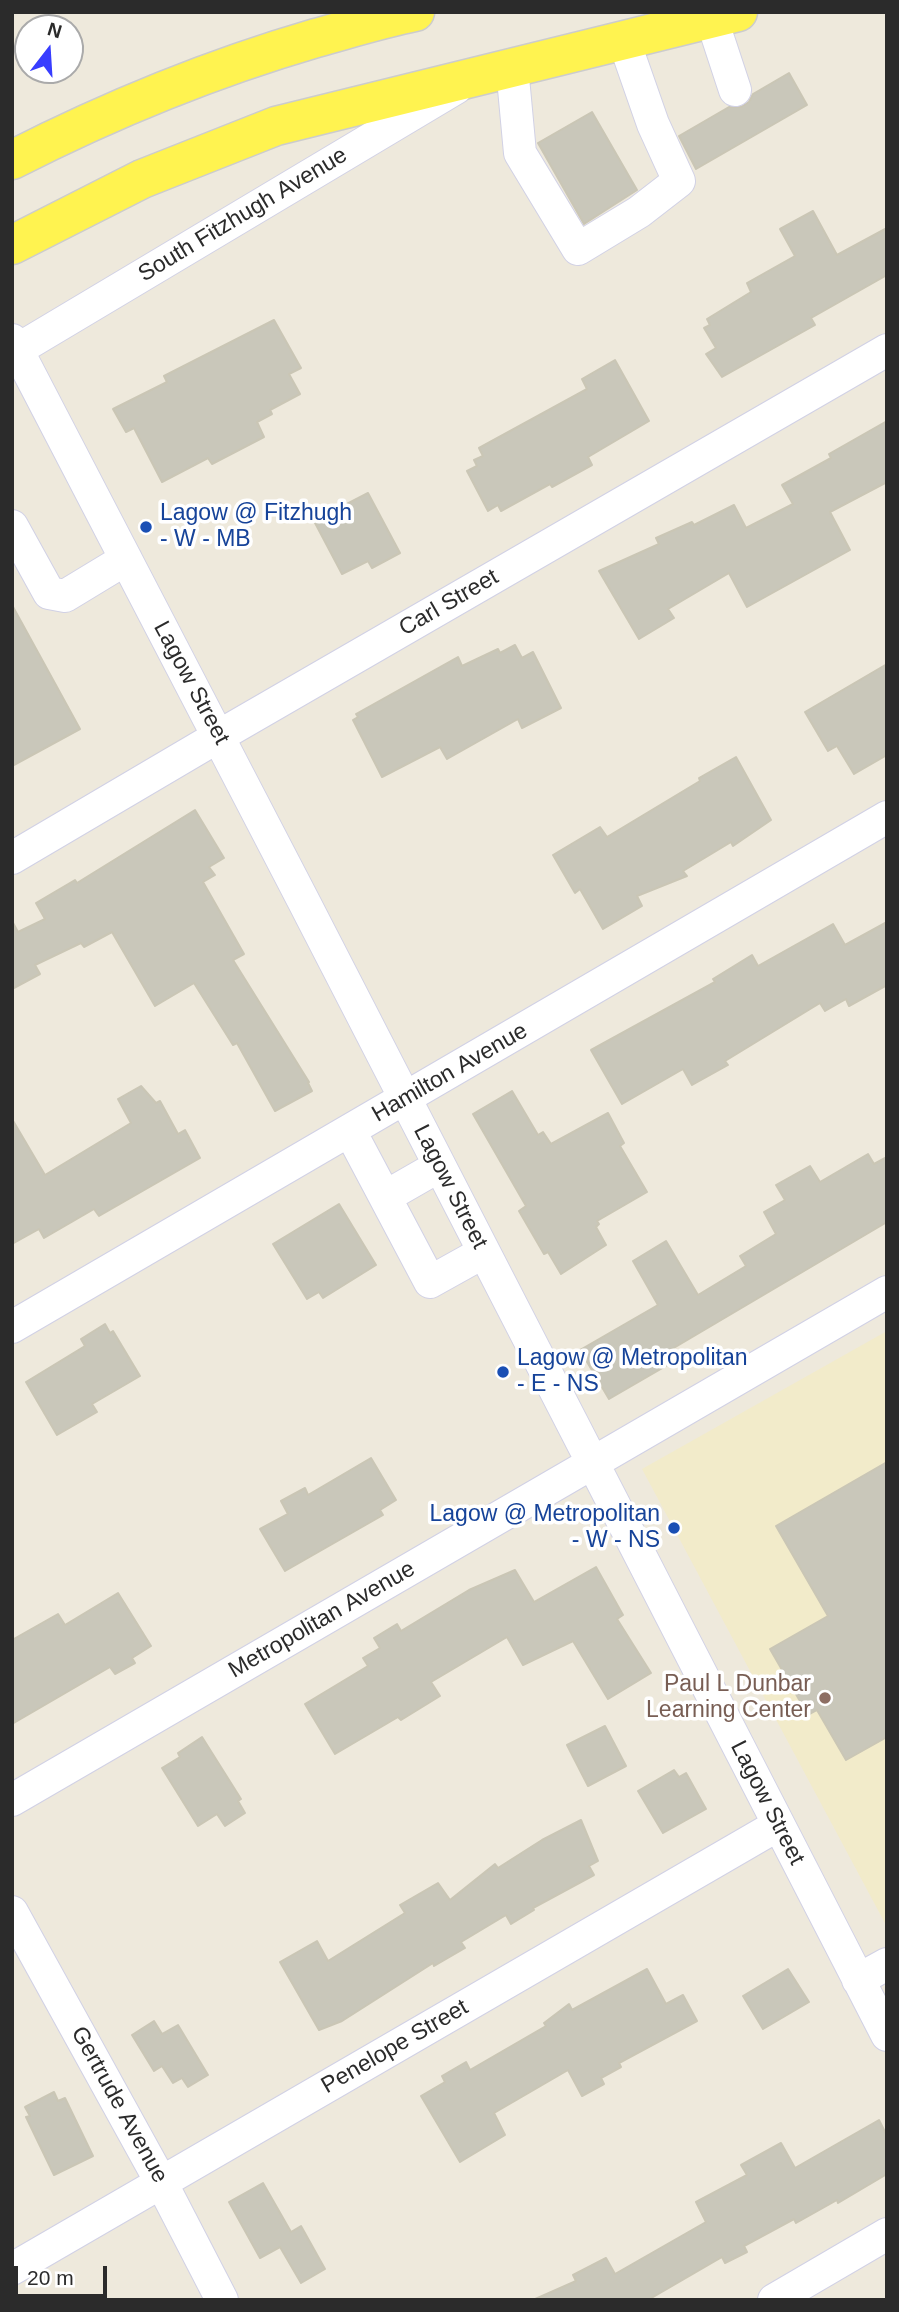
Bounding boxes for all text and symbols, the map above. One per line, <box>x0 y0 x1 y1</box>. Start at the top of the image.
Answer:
north arrow <box>14 14 84 84</box>
text: N <box>45 18 64 42</box>
street label: South Fitzhugh Avenue <box>134 142 352 288</box>
place label: Lagow @ Fitzhugh - W - MB <box>160 500 352 554</box>
marker: Lagow @ Fitzhugh - W - MB <box>138 519 154 535</box>
street label: Carl Street <box>395 564 503 642</box>
street label: Lagow Street <box>147 617 235 749</box>
street label: Hamilton Avenue <box>367 1017 533 1129</box>
street label: Lagow Street <box>407 1120 493 1254</box>
place label: Lagow @ Metropolitan - E - NS <box>517 1345 747 1399</box>
marker: Lagow @ Metropolitan - E - NS <box>495 1364 511 1380</box>
place label: Lagow @ Metropolitan - W - NS <box>430 1501 660 1555</box>
marker: Lagow @ Metropolitan - W - NS <box>666 1520 682 1536</box>
street label: Metropolitan Avenue <box>224 1555 420 1685</box>
place label: Paul L Dunbar Learning Center <box>646 1671 811 1725</box>
marker: Paul L Dunbar Learning Center <box>817 1690 833 1706</box>
street label: Lagow Street <box>724 1736 810 1870</box>
street label: Penelope Street <box>317 1994 473 2100</box>
street label: Gertrude Avenue <box>65 2022 173 2188</box>
scale bar <box>18 2252 110 2296</box>
text: 20 m <box>27 2266 74 2289</box>

